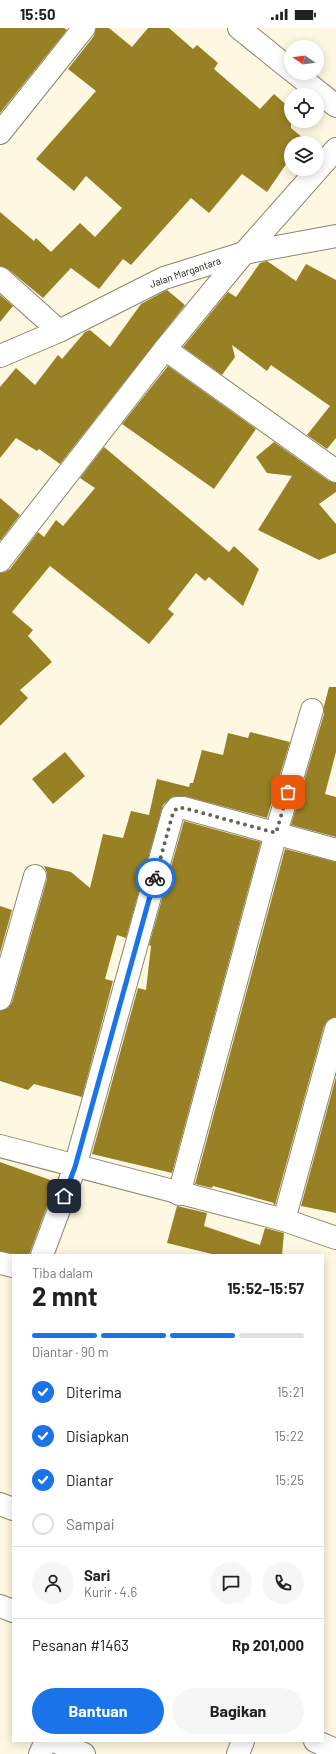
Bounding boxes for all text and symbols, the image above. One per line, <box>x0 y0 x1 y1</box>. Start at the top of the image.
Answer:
text: 15:50 <box>20 5 56 23</box>
north arrow <box>284 40 324 80</box>
map controls <box>284 40 324 176</box>
button: locate <box>284 88 324 128</box>
button: layers <box>284 136 324 176</box>
street label: Jalan Margantara <box>148 254 222 290</box>
pin <box>271 775 305 809</box>
icon: bag <box>277 781 299 803</box>
courier <box>135 858 175 898</box>
icon: bike <box>144 867 166 889</box>
pin <box>47 1179 81 1213</box>
icon: home <box>53 1185 75 1207</box>
text: Tiba dalam <box>32 1265 93 1281</box>
text: 15:52–15:57 <box>227 1279 304 1297</box>
text: 2 mnt <box>32 1280 98 1311</box>
text: Diantar · 90 m <box>32 1344 109 1360</box>
icon: check <box>32 1381 54 1403</box>
text: Diterima <box>66 1383 122 1401</box>
text: 15:21 <box>277 1384 304 1400</box>
icon: check <box>32 1425 54 1447</box>
text: Disiapkan <box>66 1427 129 1445</box>
text: 15:22 <box>274 1428 304 1444</box>
icon: check <box>32 1469 54 1491</box>
text: Diantar <box>66 1471 113 1489</box>
text: 15:25 <box>275 1472 304 1488</box>
text: Sampai <box>66 1515 115 1533</box>
button: person <box>32 1562 74 1604</box>
button: chat <box>210 1562 252 1604</box>
button: phone <box>262 1562 304 1604</box>
text: Sari <box>84 1566 110 1584</box>
text: Kurir · 4.6 <box>84 1584 137 1600</box>
text: Pesanan #1463 <box>32 1636 129 1654</box>
text: Rp 201,000 <box>232 1636 304 1654</box>
button: Bantuan <box>32 1688 164 1734</box>
button: Bagikan <box>172 1688 304 1734</box>

